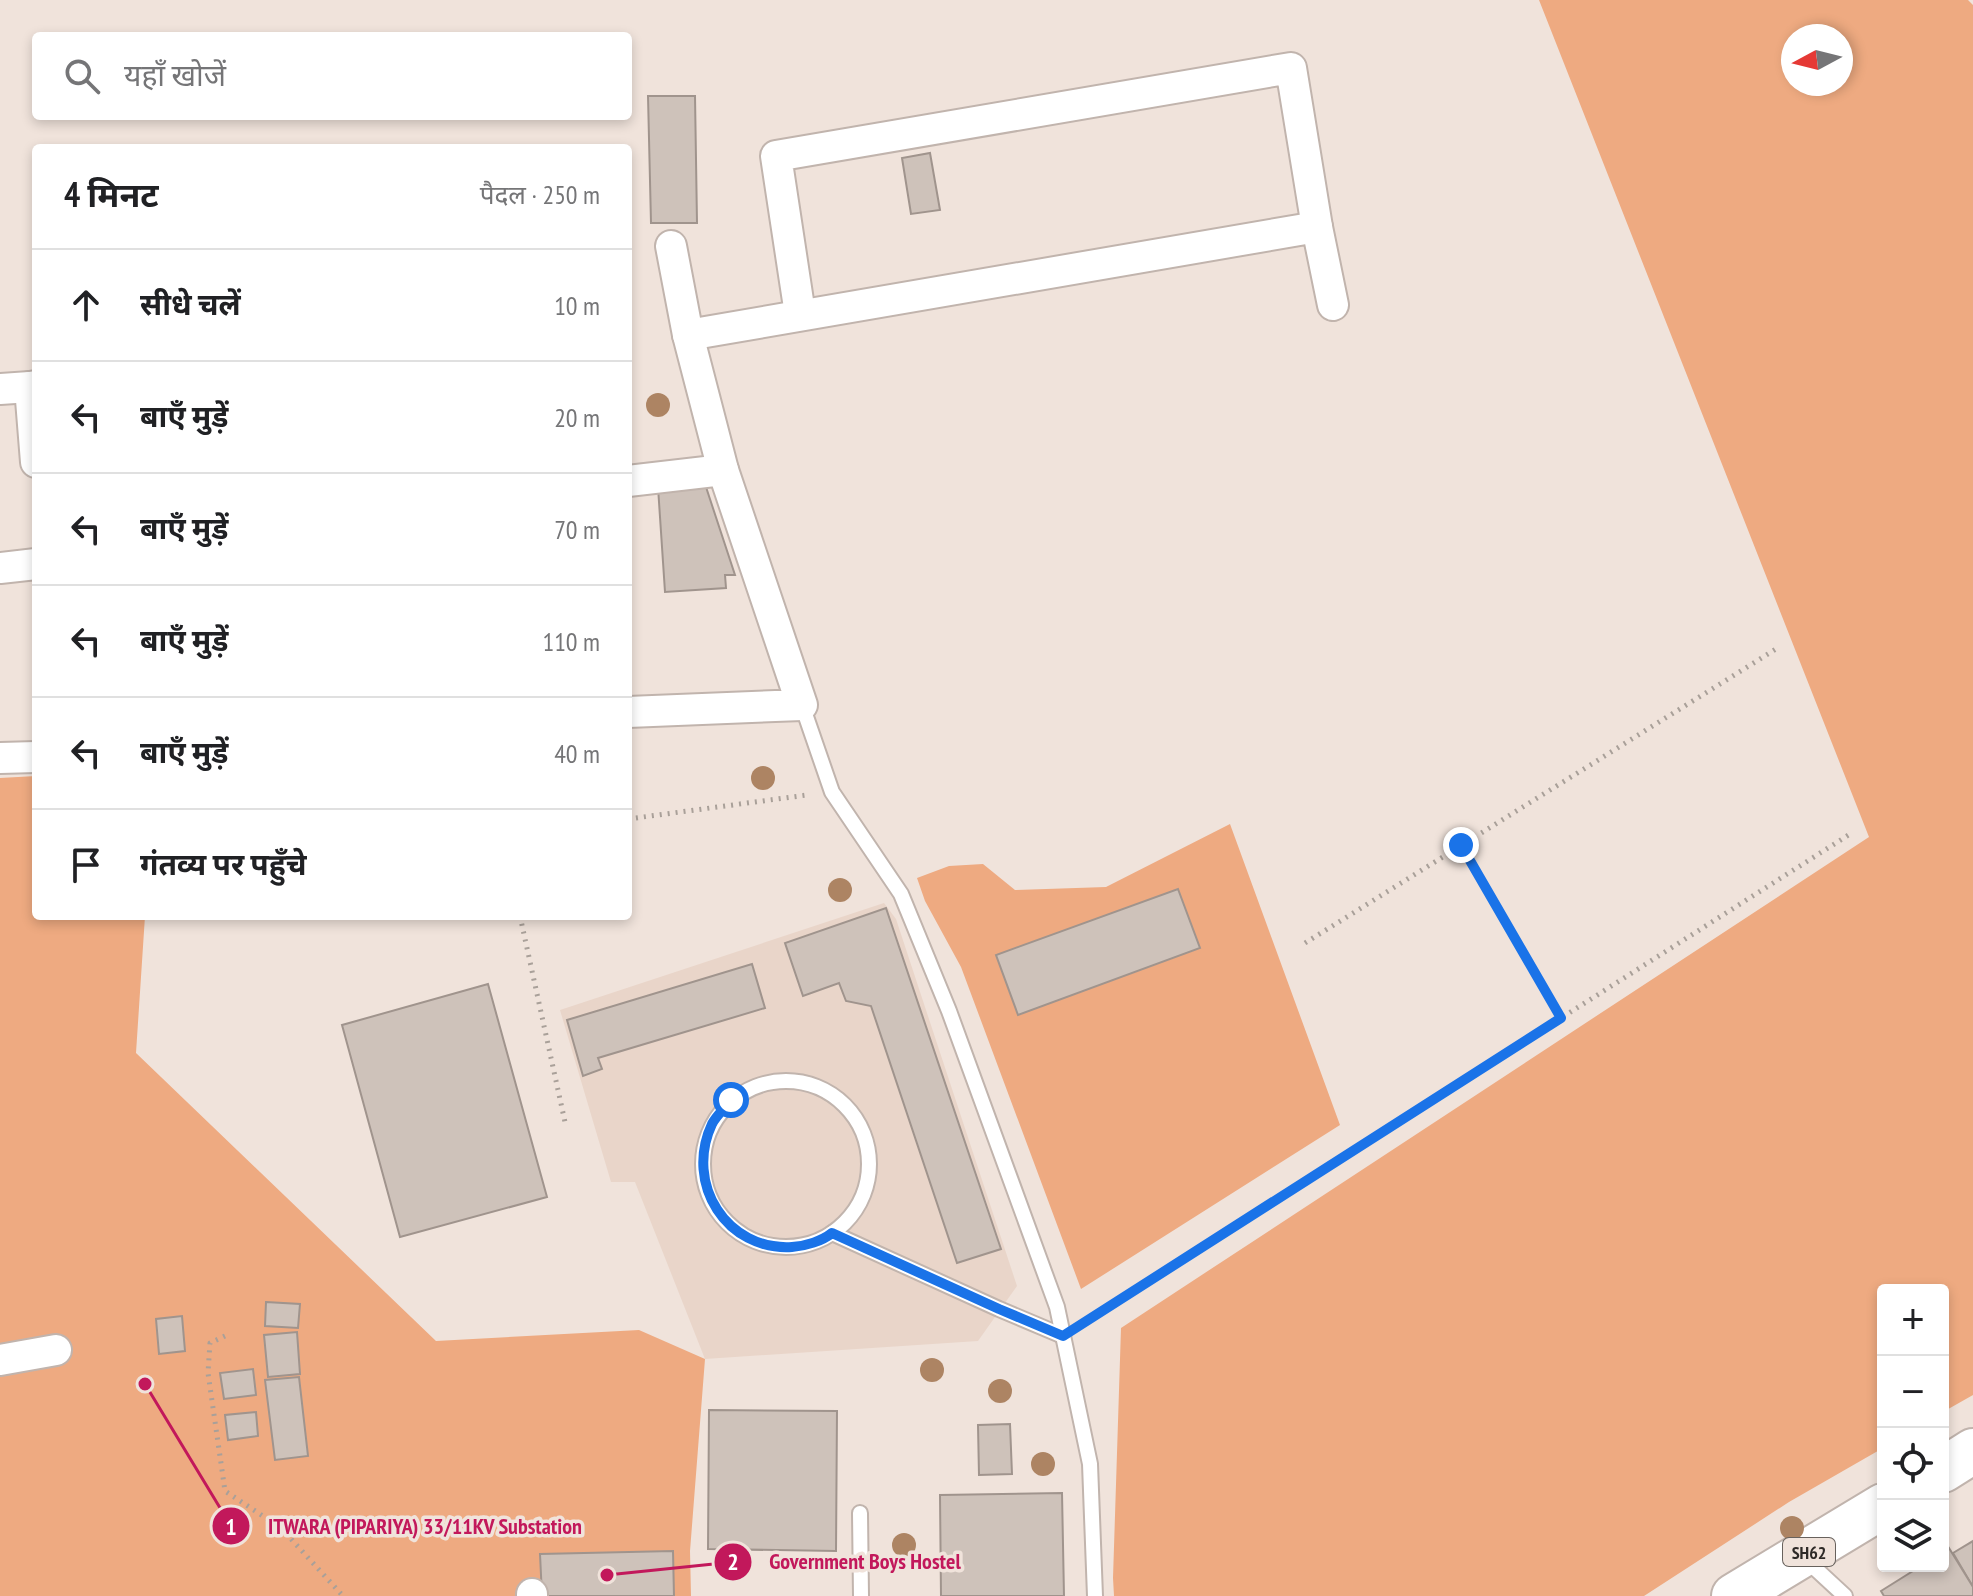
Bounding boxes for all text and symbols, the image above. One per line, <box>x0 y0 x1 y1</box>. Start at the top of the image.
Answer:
north arrow <box>1781 24 1853 96</box>
search box <box>32 32 632 120</box>
icon: search <box>60 54 104 98</box>
text: यहाँ खोजें <box>124 55 226 94</box>
text: 4 मिनट <box>64 172 159 216</box>
text: पैदल · 250 m <box>480 178 600 211</box>
icon: ahead <box>64 283 108 327</box>
text: सीधे चलें <box>140 284 241 323</box>
text: 10 m <box>554 289 600 322</box>
icon: left <box>64 395 108 439</box>
text: बाएँ मुड़ें <box>140 396 228 435</box>
text: 20 m <box>554 401 600 434</box>
icon: left <box>64 507 108 551</box>
text: बाएँ मुड़ें <box>140 508 228 547</box>
text: 70 m <box>554 513 600 546</box>
icon: left <box>64 619 108 663</box>
text: बाएँ मुड़ें <box>140 620 228 659</box>
text: 110 m <box>542 625 600 658</box>
icon: left <box>64 731 108 775</box>
text: बाएँ मुड़ें <box>140 732 228 771</box>
text: 40 m <box>554 737 600 770</box>
route end <box>1443 827 1479 863</box>
icon: arrive <box>64 843 108 887</box>
text: गंतव्य पर पहुँचे <box>140 844 307 883</box>
route start <box>713 1082 749 1118</box>
map controls <box>1877 1284 1949 1572</box>
button: + <box>1877 1284 1949 1356</box>
button: − <box>1877 1356 1949 1428</box>
button: locate <box>1877 1428 1949 1500</box>
button: layers <box>1877 1500 1949 1572</box>
callout: ITWARA (PIPARIYA) 33/11KV Substation <box>211 1503 598 1549</box>
text: 1 <box>225 1511 237 1542</box>
text: ITWARA (PIPARIYA) 33/11KV Substation <box>268 1512 582 1540</box>
road number: SH62 <box>1783 1538 1835 1566</box>
callout: Government Boys Hostel <box>713 1539 977 1585</box>
text: 2 <box>727 1546 739 1577</box>
text: Government Boys Hostel <box>769 1547 961 1575</box>

